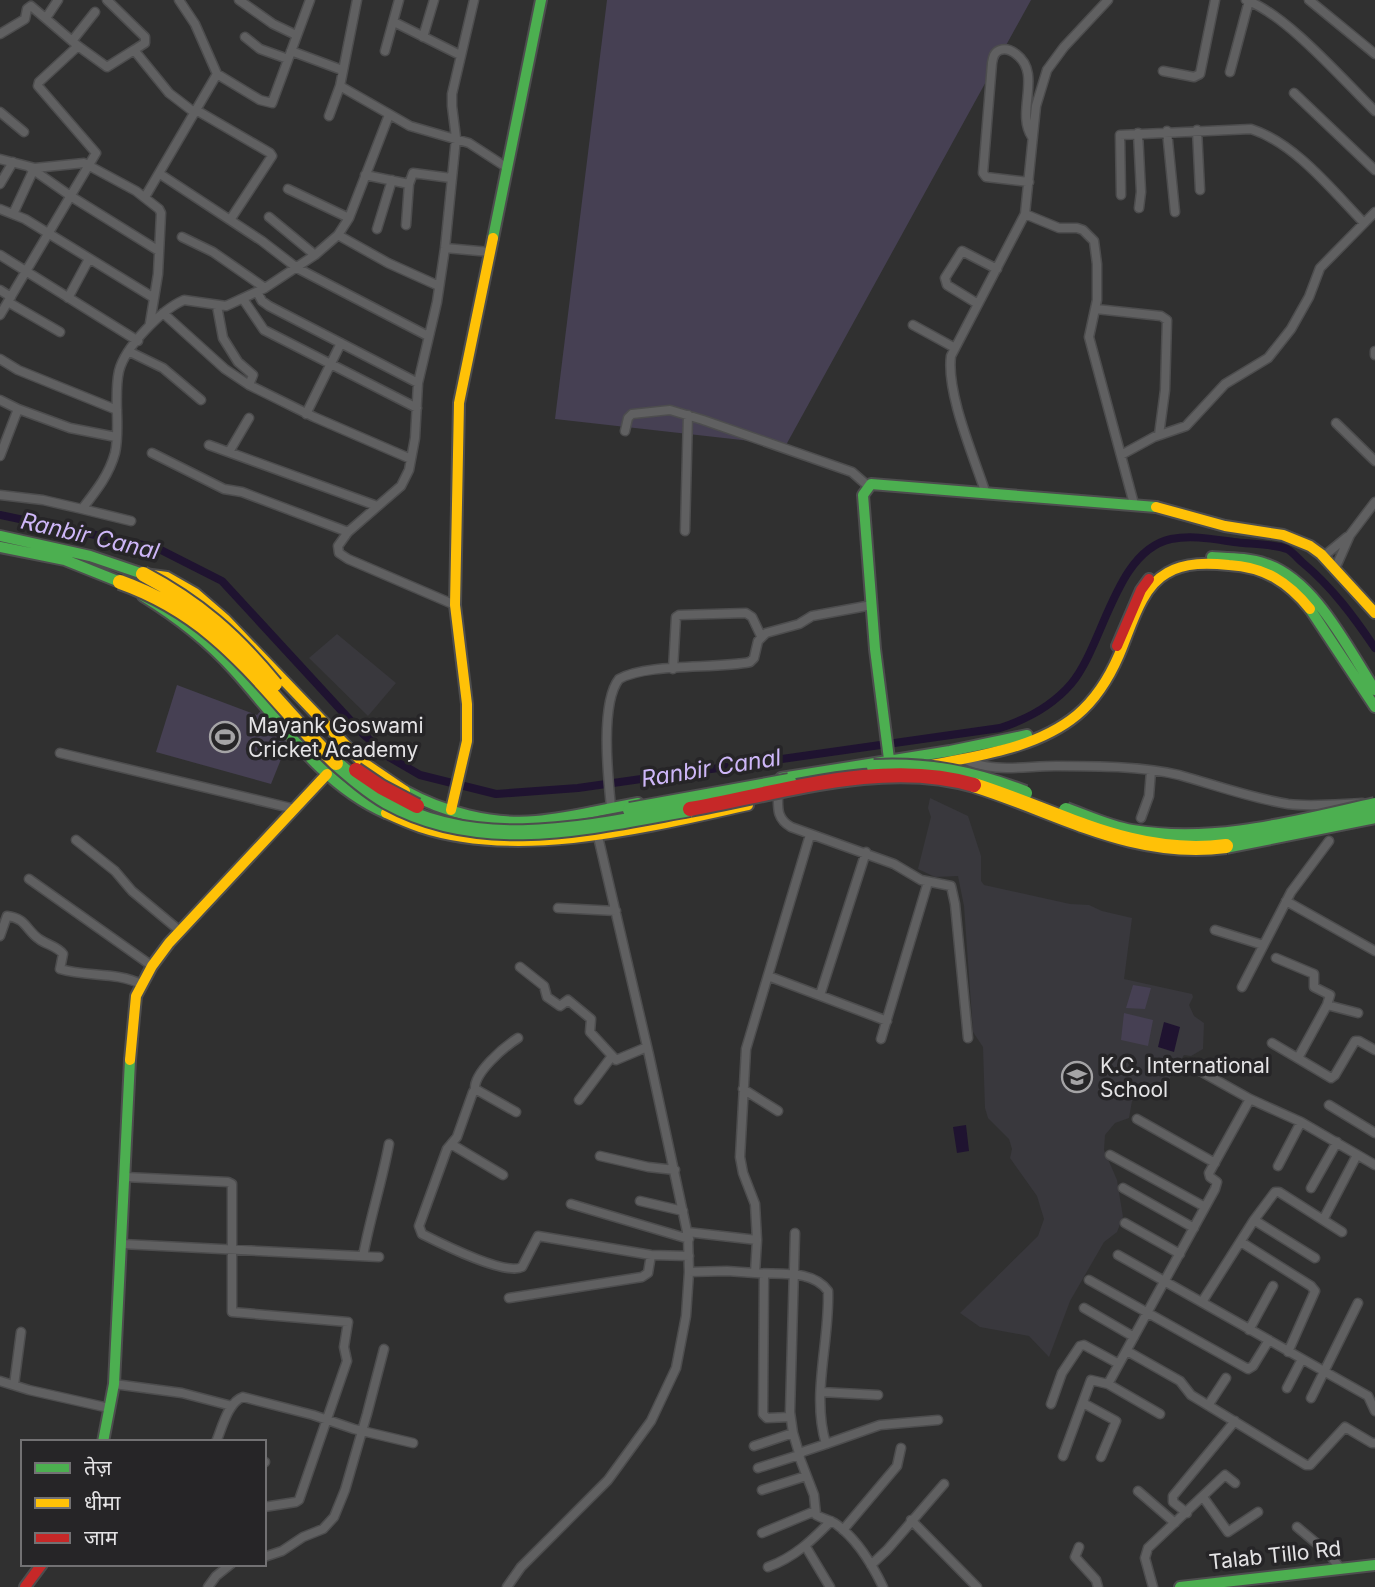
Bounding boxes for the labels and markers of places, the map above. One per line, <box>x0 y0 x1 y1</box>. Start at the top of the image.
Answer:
place label: Mayank Goswami Cricket Academy <box>248 713 424 762</box>
sports icon: Mayank Goswami Cricket Academy <box>208 720 242 754</box>
place label: K.C. International School <box>1100 1053 1270 1102</box>
school or university icon: K.C. International School <box>1060 1060 1094 1094</box>

